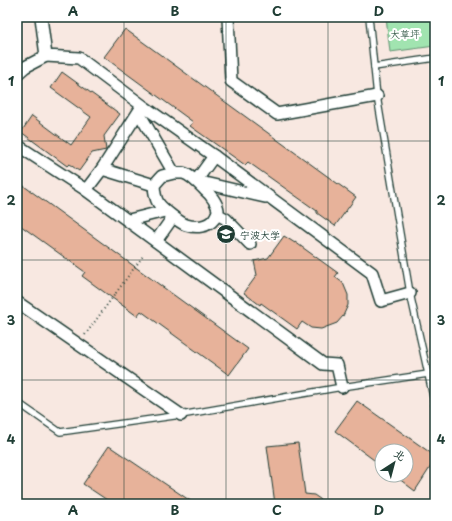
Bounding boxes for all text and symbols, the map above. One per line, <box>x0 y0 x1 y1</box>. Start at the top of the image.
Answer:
text: A <box>68 1 78 20</box>
text: B <box>171 1 180 20</box>
text: C <box>272 1 282 20</box>
text: D <box>374 1 384 20</box>
park label: 大草坪 <box>390 26 420 41</box>
text: 1 <box>8 71 14 90</box>
text: 1 <box>438 71 444 90</box>
text: 2 <box>6 190 16 209</box>
text: 2 <box>436 190 446 209</box>
school or university icon: 宁波大学 <box>215 223 237 245</box>
place label: 宁波大学 <box>240 227 280 242</box>
text: 3 <box>7 310 16 329</box>
text: 3 <box>437 310 446 329</box>
text: 4 <box>7 429 16 448</box>
text: 4 <box>437 429 446 448</box>
north arrow <box>374 443 414 483</box>
text: 北 <box>391 444 410 465</box>
text: A <box>68 500 78 519</box>
text: B <box>171 500 180 519</box>
text: C <box>272 500 282 519</box>
text: D <box>374 500 384 519</box>

